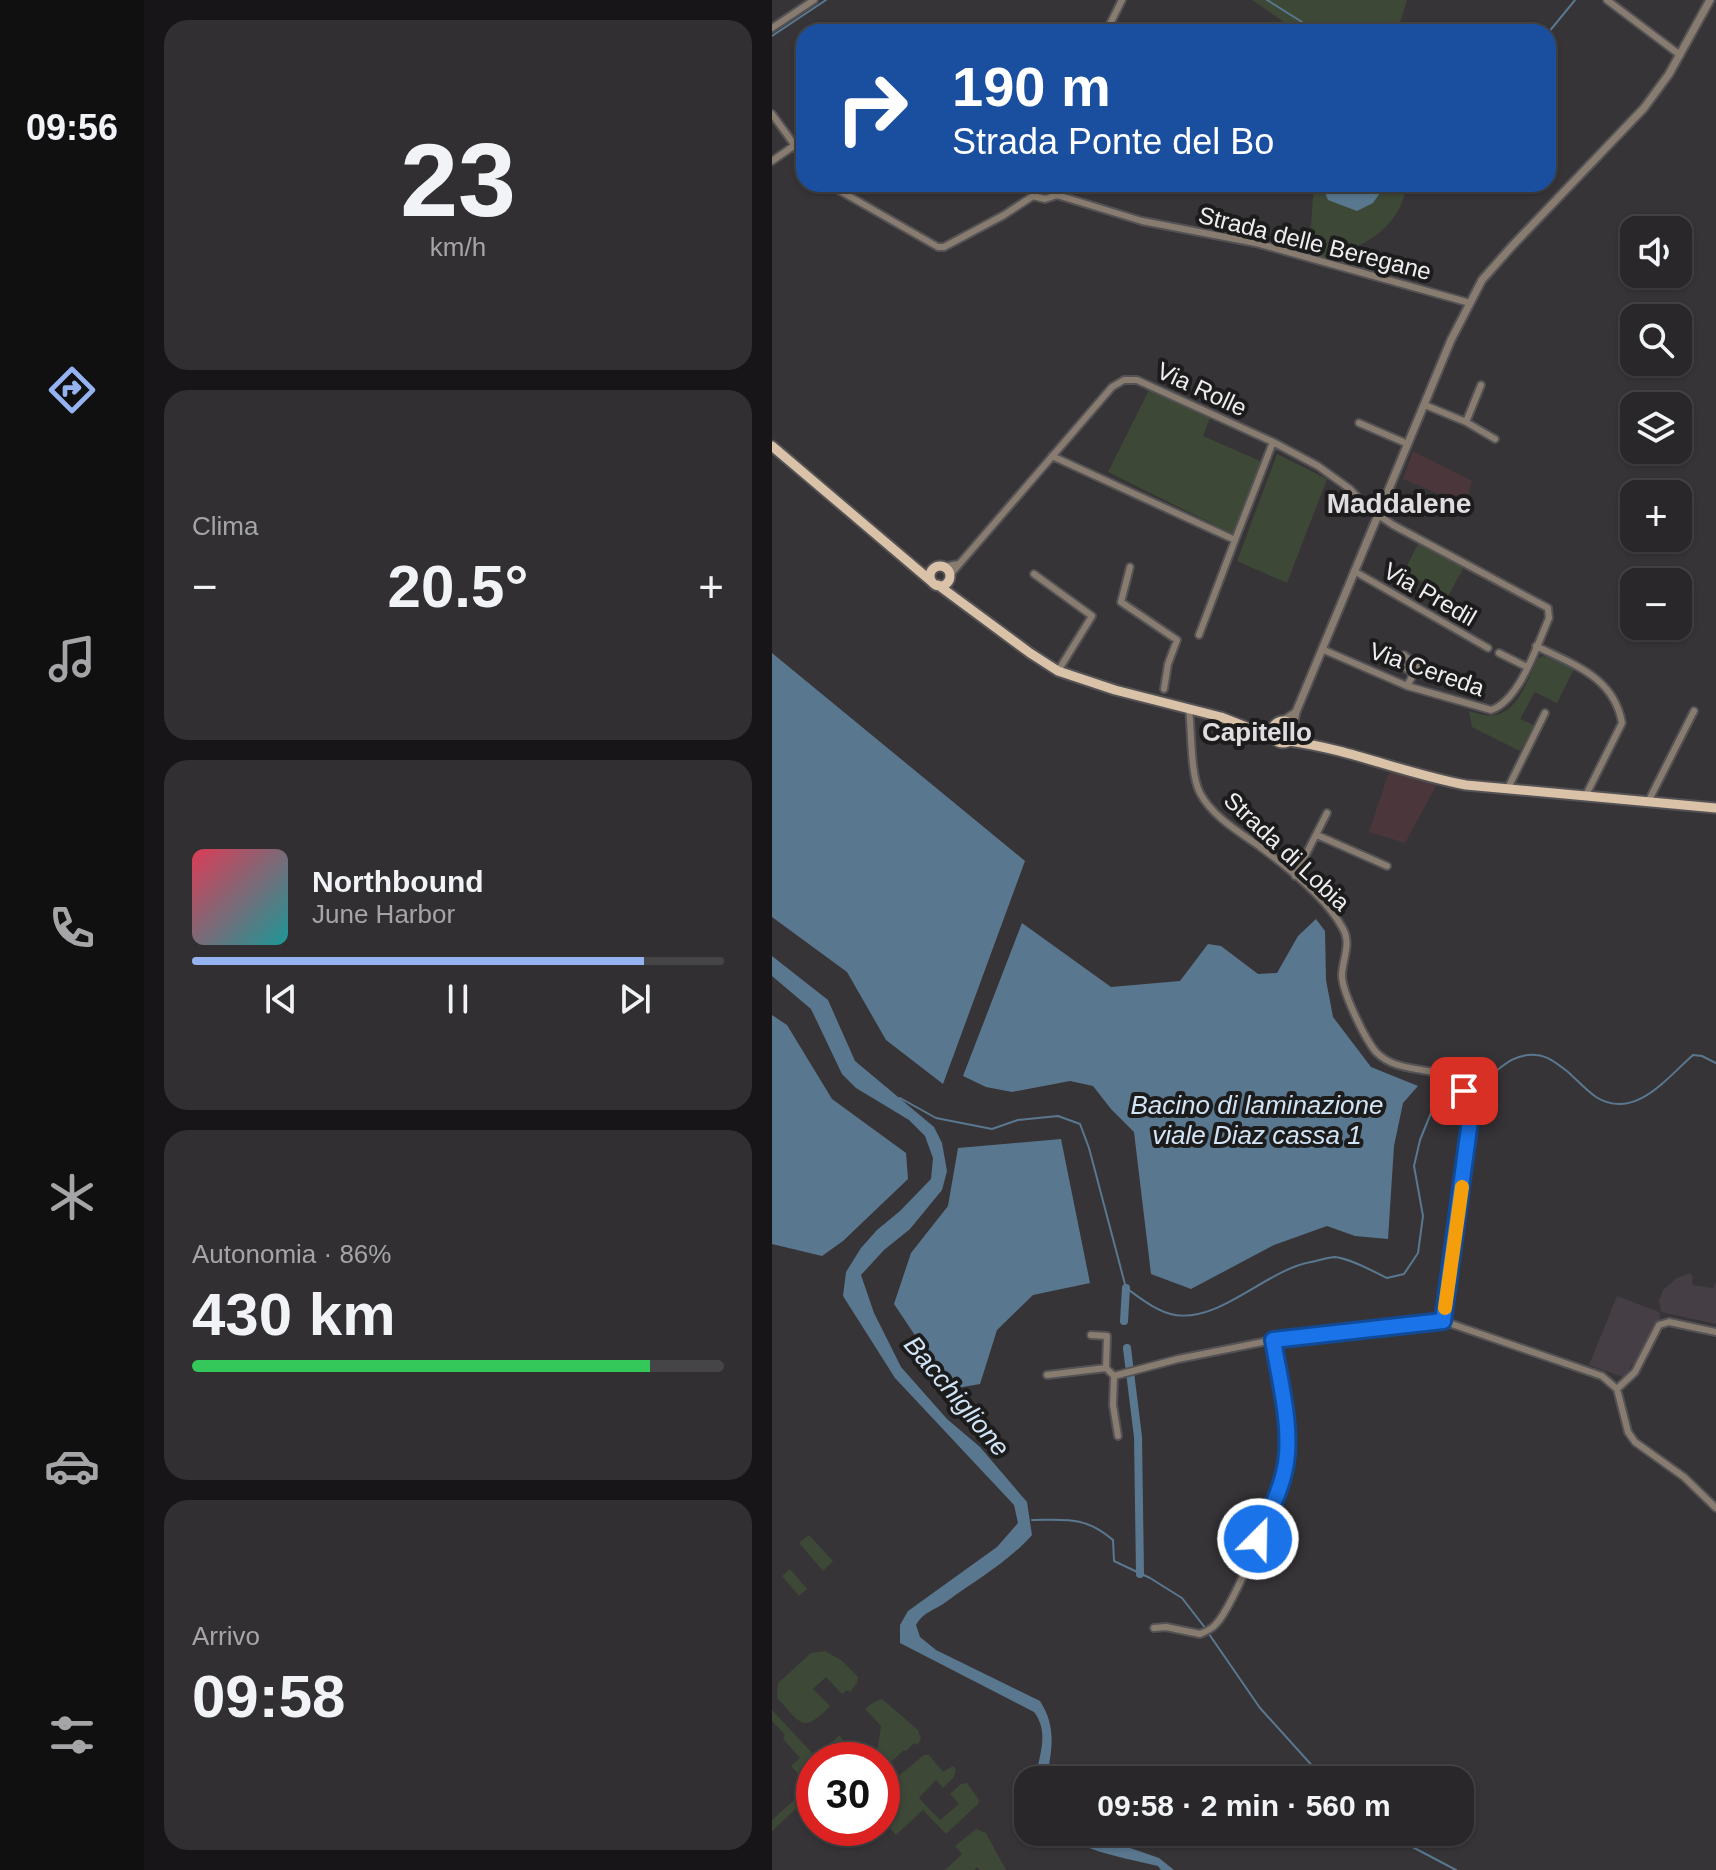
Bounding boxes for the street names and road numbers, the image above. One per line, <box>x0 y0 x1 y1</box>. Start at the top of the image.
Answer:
street label: Strada delle Beregane <box>1196 201 1434 285</box>
street label: Via Rolle <box>1153 357 1251 421</box>
street label: Via Predil <box>1379 557 1481 631</box>
street label: Via Cereda <box>1366 637 1489 701</box>
street label: Strada di Lobia <box>1219 786 1356 916</box>

